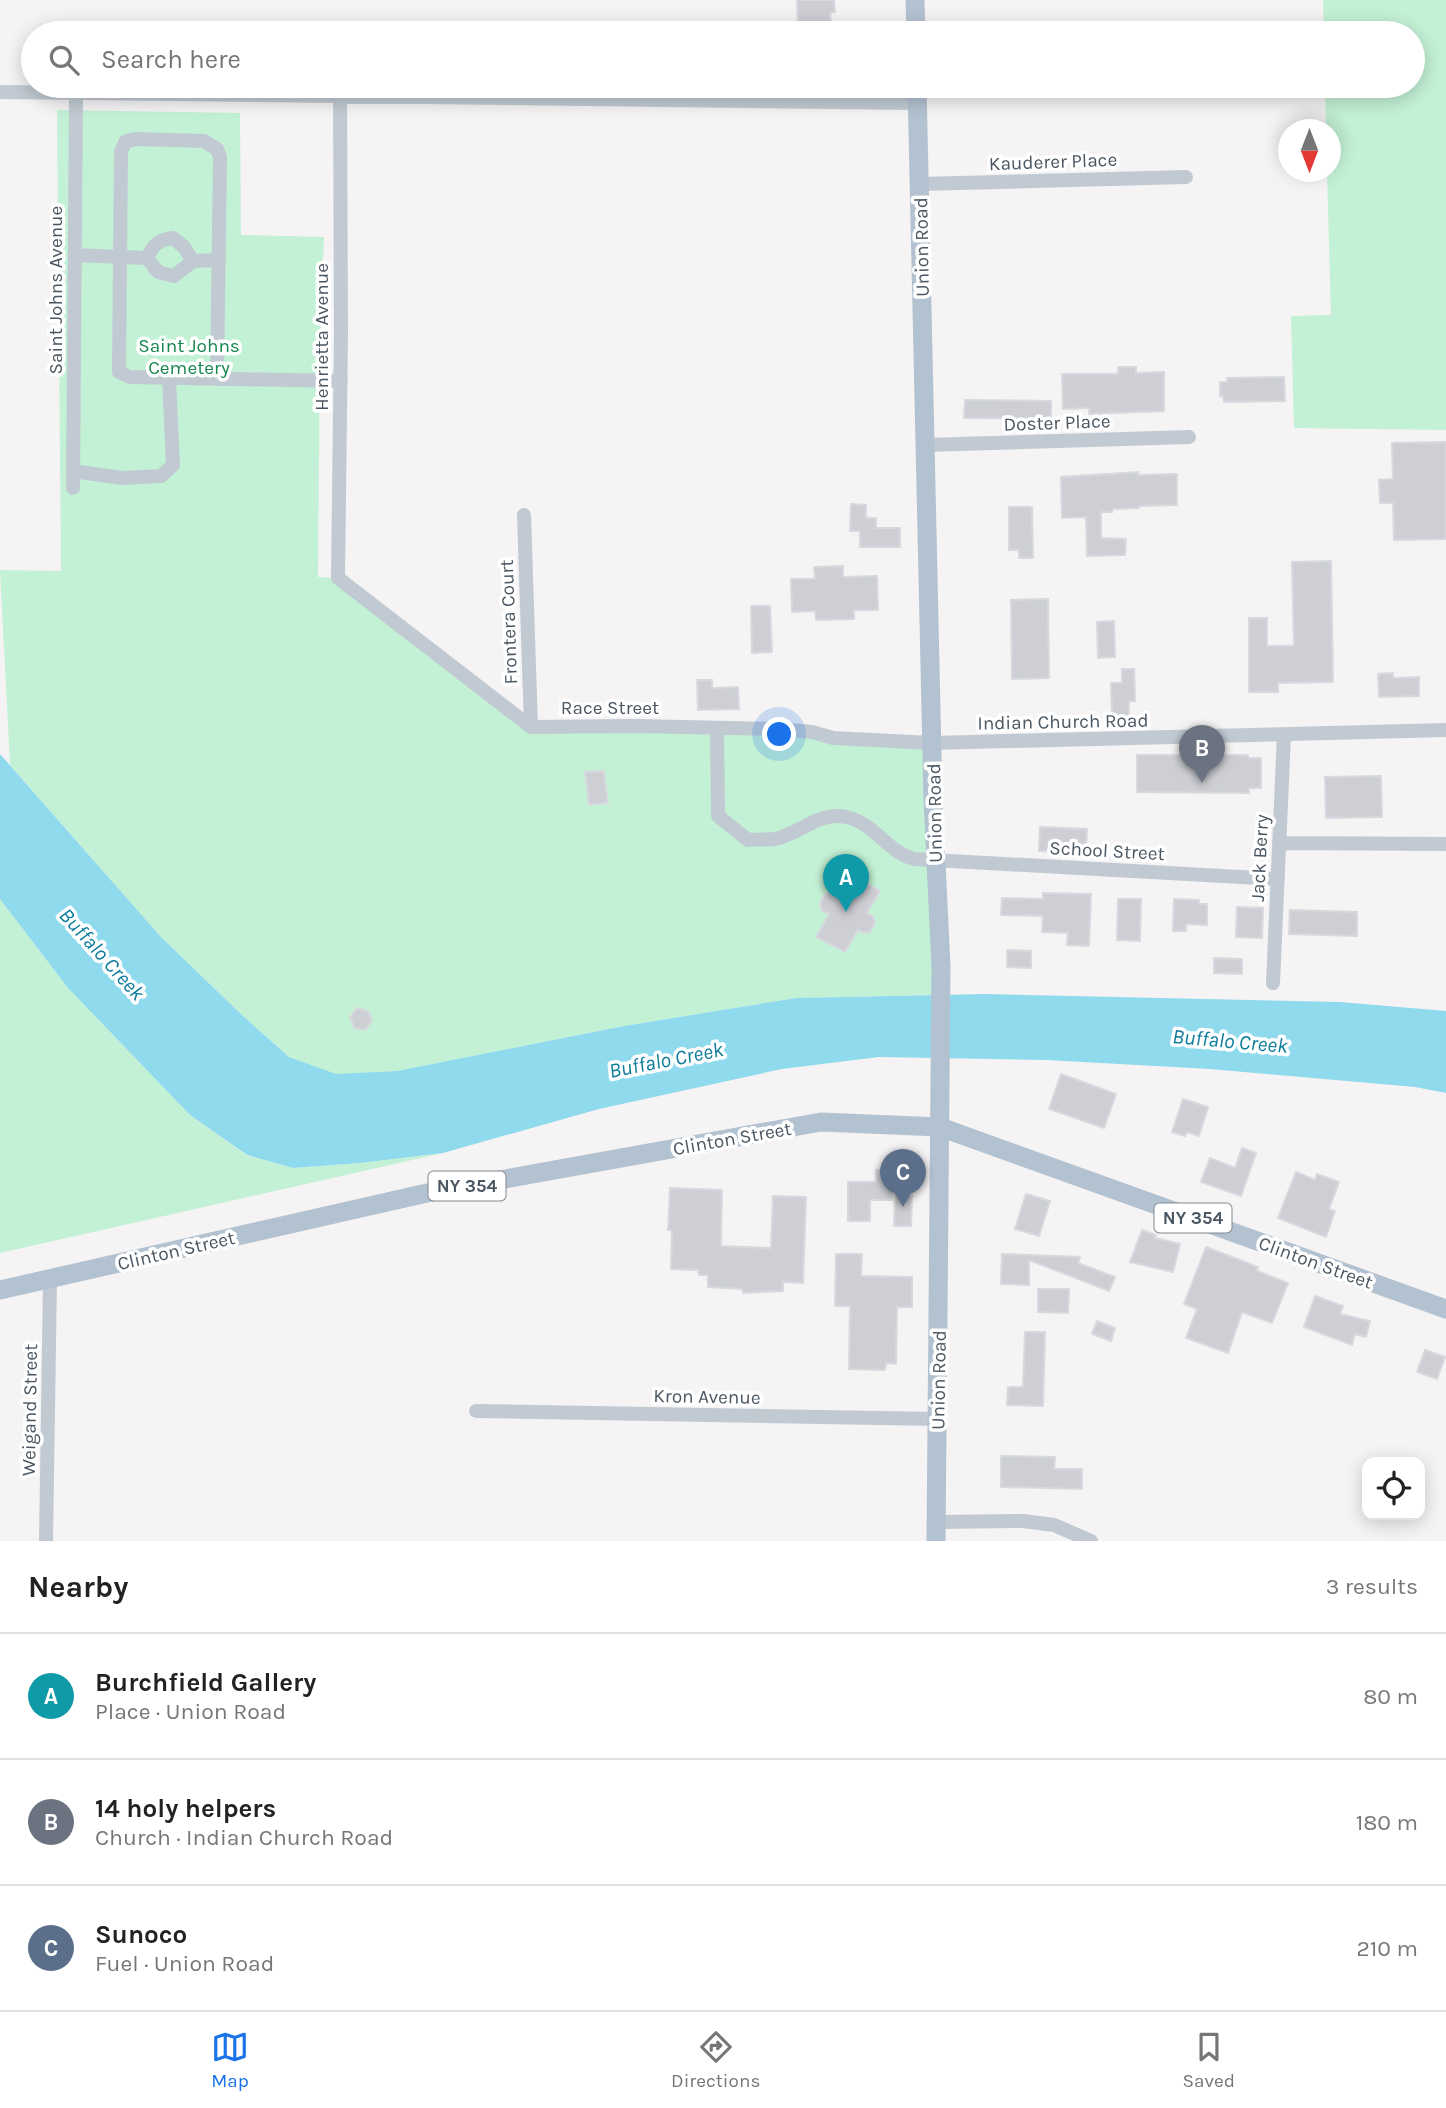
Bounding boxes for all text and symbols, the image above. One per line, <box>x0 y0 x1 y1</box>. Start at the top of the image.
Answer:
search box <box>21 21 1425 98</box>
icon: search <box>45 41 83 79</box>
text: Search here <box>101 44 241 75</box>
north arrow <box>1278 119 1341 182</box>
street label: Kauderer Place <box>988 149 1118 175</box>
street label: Union Road <box>910 197 934 297</box>
street label: Saint Johns Avenue <box>45 206 67 374</box>
street label: Henrietta Avenue <box>311 263 333 411</box>
park label: Saint Johns Cemetery <box>138 335 240 379</box>
street label: Doster Place <box>1003 410 1111 436</box>
street label: Frontera Court <box>496 559 522 685</box>
street label: Race Street <box>561 697 659 719</box>
street label: Indian Church Road <box>977 710 1149 734</box>
your location <box>762 717 796 751</box>
pin: B <box>1179 725 1225 783</box>
street label: Union Road <box>923 763 947 863</box>
street label: Jack Berry <box>1247 814 1273 902</box>
street label: School Street <box>1049 837 1165 865</box>
pin: A <box>823 854 869 912</box>
water label: Buffalo Creek <box>54 903 150 1005</box>
water label: Buffalo Creek <box>1171 1024 1289 1058</box>
water label: Buffalo Creek <box>607 1037 725 1083</box>
street label: Clinton Street <box>671 1118 793 1160</box>
pin: C <box>880 1149 926 1207</box>
road number: NY 354 <box>428 1171 505 1200</box>
road number: NY 354 <box>1154 1204 1232 1232</box>
street label: Clinton Street <box>115 1227 237 1275</box>
street label: Clinton Street <box>1256 1232 1376 1294</box>
street label: Union Road <box>927 1330 951 1430</box>
street label: Weigand Street <box>18 1344 42 1476</box>
street label: Kron Avenue <box>653 1385 761 1409</box>
map controls <box>1362 1457 1425 1520</box>
button: locate <box>1362 1457 1425 1520</box>
text: Nearby <box>28 1569 128 1605</box>
text: 3 results <box>1326 1573 1418 1600</box>
text: Burchfield Gallery <box>95 1667 316 1698</box>
text: A <box>44 1683 58 1710</box>
text: 80 m <box>1363 1683 1418 1710</box>
text: Place · Union Road <box>95 1698 286 1725</box>
text: 14 holy helpers <box>95 1793 276 1824</box>
text: B <box>44 1809 58 1836</box>
text: 180 m <box>1356 1809 1418 1836</box>
text: Church · Indian Church Road <box>95 1824 393 1851</box>
text: Sunoco <box>95 1919 187 1950</box>
text: C <box>44 1935 58 1962</box>
text: 210 m <box>1356 1935 1418 1962</box>
text: Fuel · Union Road <box>95 1950 274 1977</box>
tab: Map <box>211 2028 249 2092</box>
tab: Directions <box>671 2028 760 2092</box>
tab: Saved <box>1182 2028 1235 2092</box>

